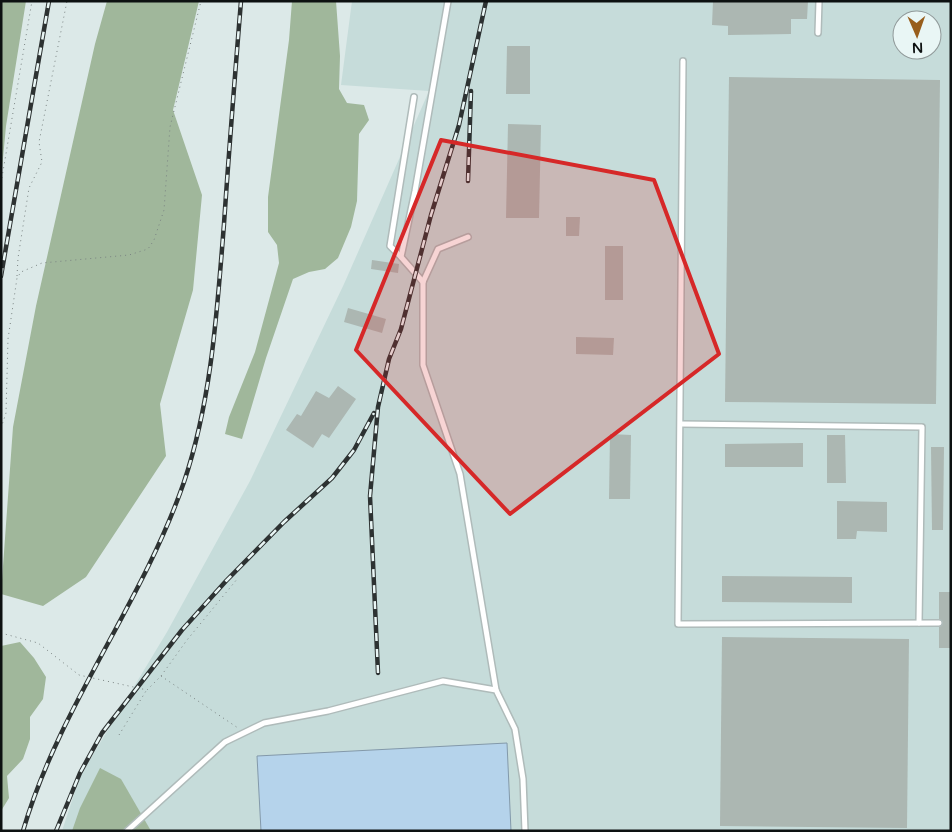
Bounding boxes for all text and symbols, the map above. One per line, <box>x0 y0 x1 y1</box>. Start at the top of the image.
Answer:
north arrow <box>892 10 942 60</box>
text: N <box>912 39 923 56</box>

